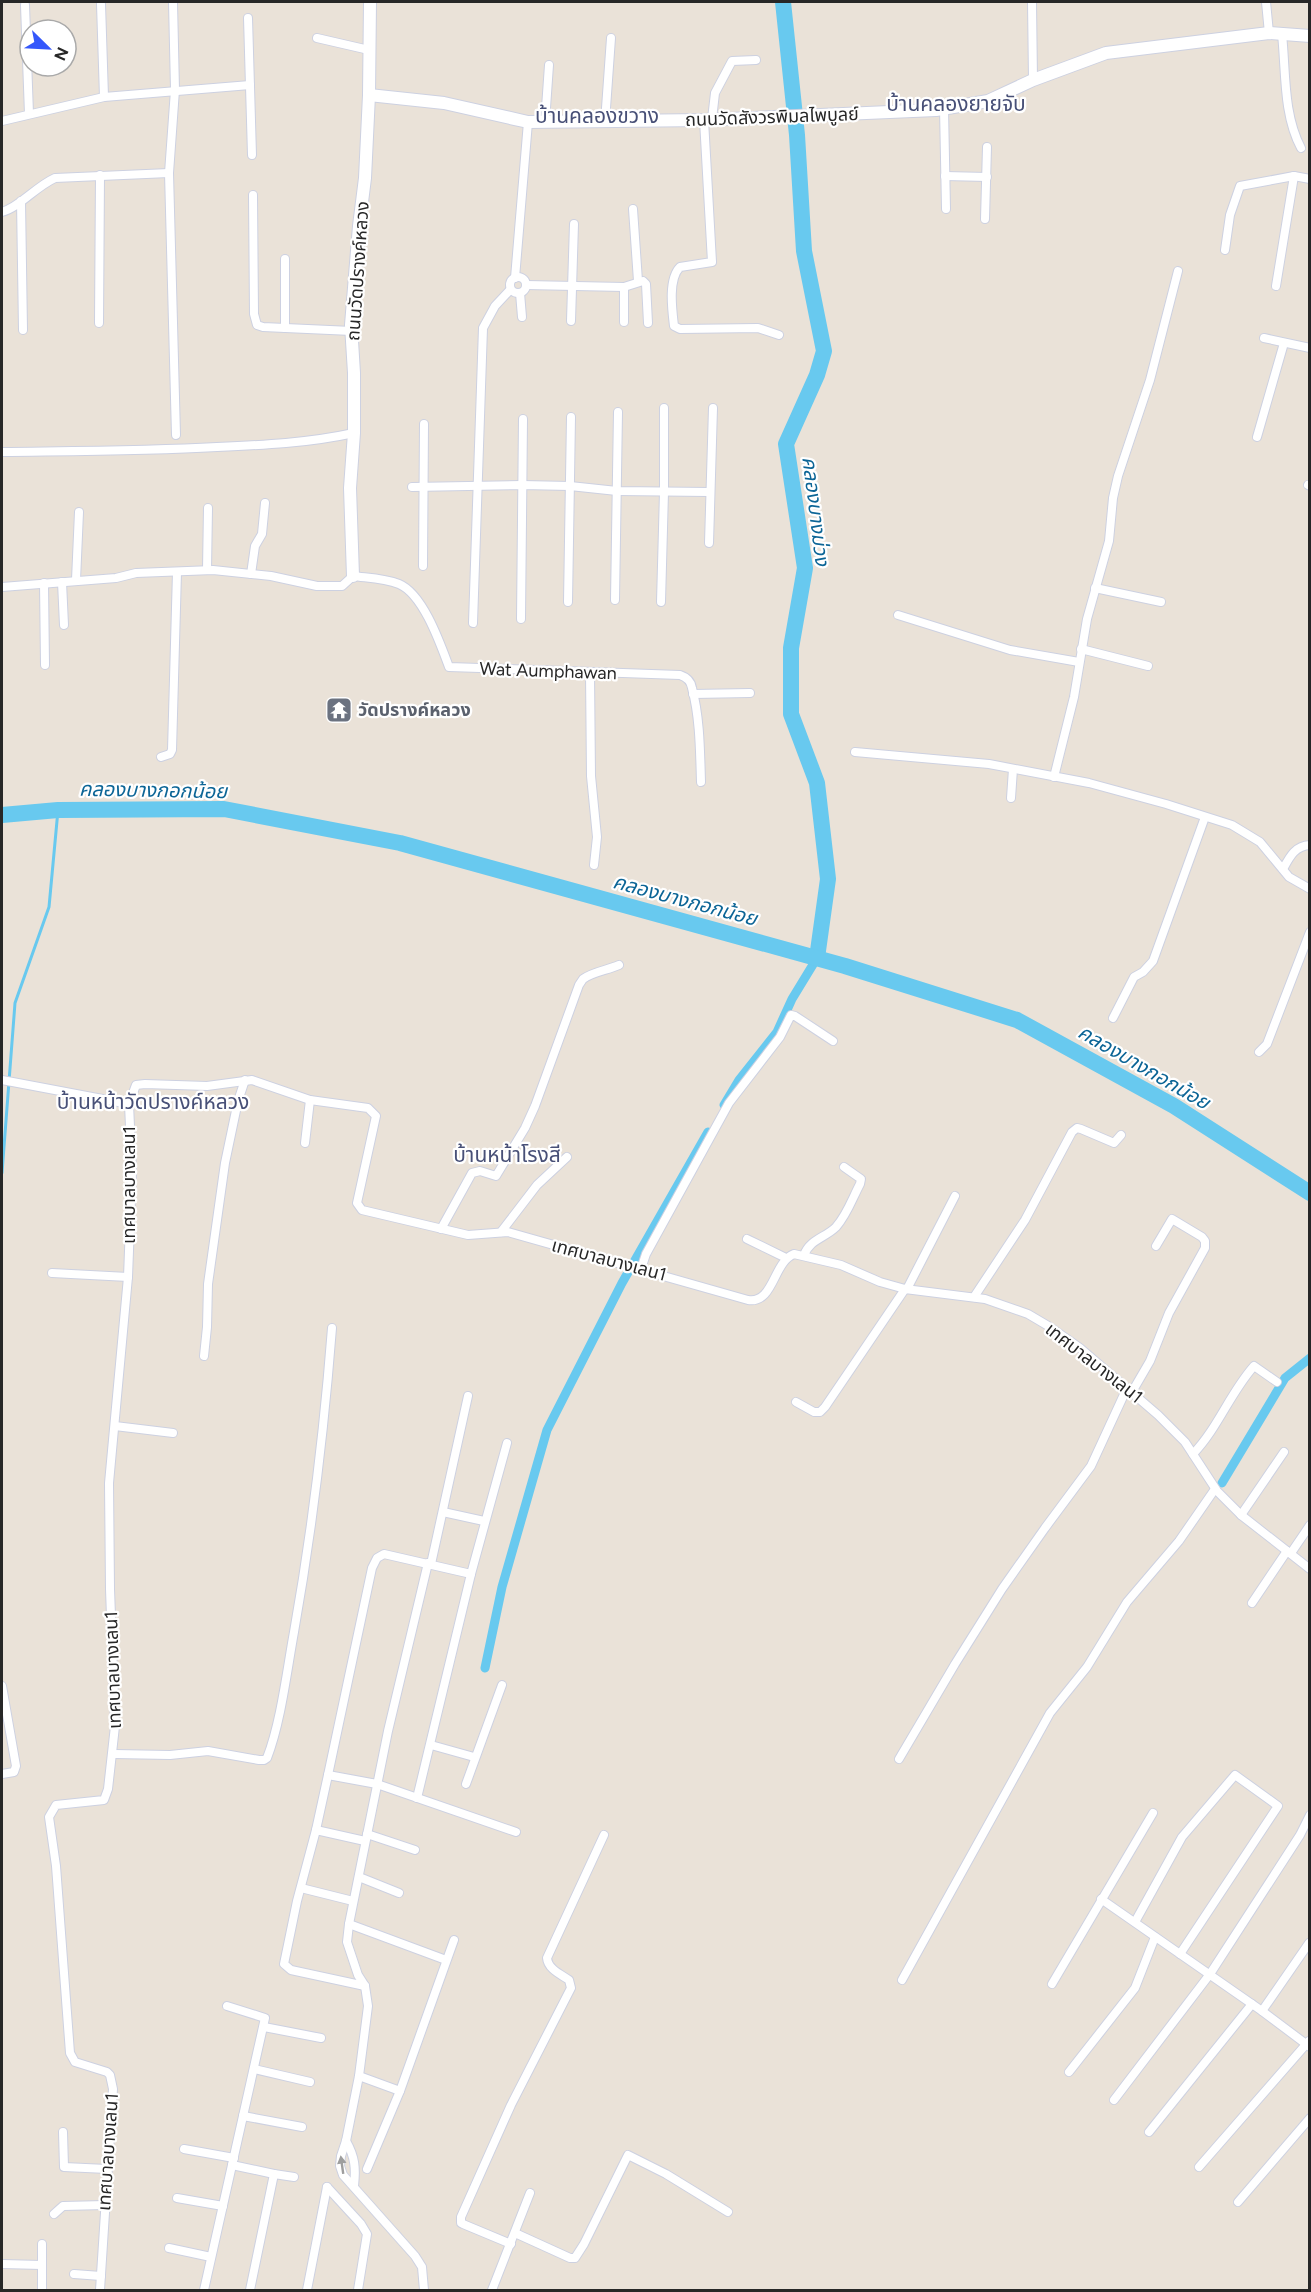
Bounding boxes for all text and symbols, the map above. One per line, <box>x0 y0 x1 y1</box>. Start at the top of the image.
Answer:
north arrow <box>18 18 78 78</box>
text: N <box>50 44 72 63</box>
district label: บ้านคลองยายจับ <box>886 91 1026 116</box>
district label: บ้านคลองขวาง <box>535 103 659 128</box>
street label: ถนนวัดสังวรพิมลไพบูลย์ <box>685 103 859 132</box>
street label: ถนนวัดปรางค์หลวง <box>342 200 374 342</box>
water label: คลองบางม่วง <box>797 455 835 568</box>
street label: Wat Aumphawan <box>479 658 617 684</box>
temple icon: วัดปรางค์หลวง <box>324 695 354 725</box>
place label: วัดปรางค์หลวง <box>358 699 471 721</box>
water label: คลองบางกอกน้อย <box>79 777 229 803</box>
water label: คลองบางกอกน้อย <box>610 869 762 931</box>
water label: คลองบางกอกน้อย <box>1074 1020 1216 1115</box>
district label: บ้านหน้าวัดปรางค์หลวง <box>57 1089 249 1114</box>
street label: เทศบาลบางเลน1 <box>118 1126 140 1244</box>
district label: บ้านหน้าโรงสี <box>453 1142 561 1167</box>
street label: เทศบาลบางเลน1 <box>549 1234 669 1286</box>
street label: เทศบาลบางเลน1 <box>1041 1318 1147 1408</box>
street label: เทศบาลบางเลน1 <box>100 1611 126 1729</box>
street label: เทศบาลบางเลน1 <box>93 2092 123 2212</box>
one-way arrow <box>338 2155 347 2174</box>

